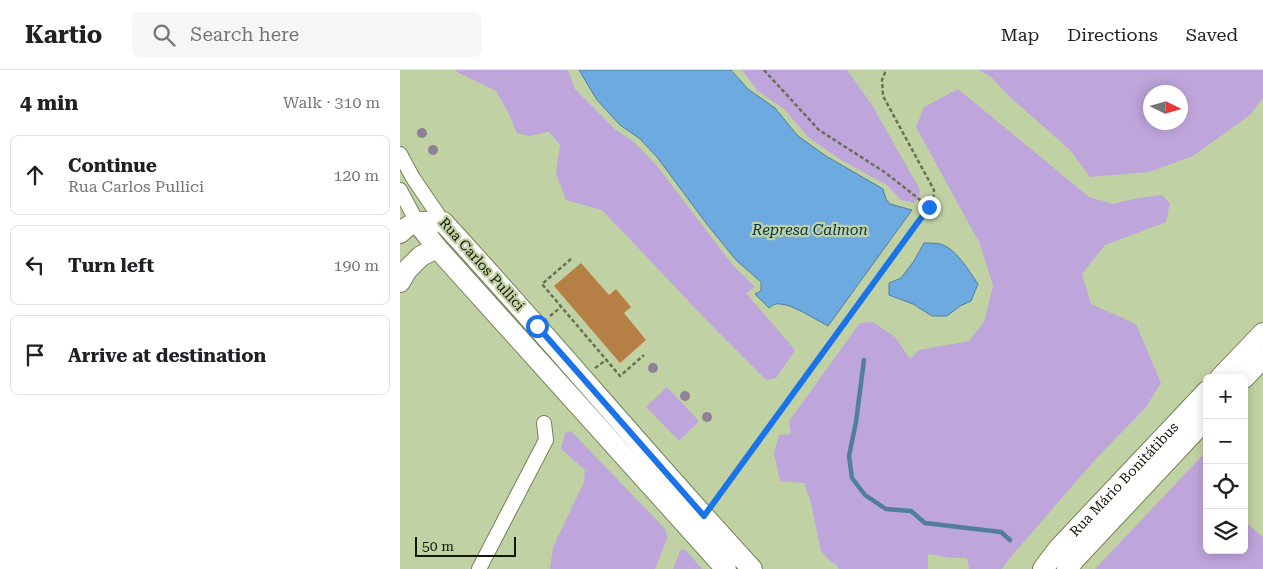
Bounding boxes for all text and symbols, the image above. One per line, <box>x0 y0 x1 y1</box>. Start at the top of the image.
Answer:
search box <box>132 12 482 57</box>
text: Kartio <box>25 21 102 49</box>
icon: search <box>150 21 178 49</box>
text: Search here <box>190 23 299 46</box>
text: Map <box>1001 24 1039 45</box>
text: Directions <box>1067 24 1158 45</box>
text: Saved <box>1186 24 1238 45</box>
north arrow <box>1143 85 1188 130</box>
text: 4 min <box>20 91 78 115</box>
text: Walk · 310 m <box>283 93 380 112</box>
text: Continue <box>68 154 157 177</box>
icon: ahead <box>21 161 49 189</box>
text: 120 m <box>333 166 379 185</box>
text: Rua Carlos Pullici <box>68 177 204 196</box>
route end <box>918 196 941 219</box>
street label: Rua Carlos Pullici <box>436 214 528 314</box>
water label: Represa Calmon <box>751 221 868 239</box>
icon: left <box>21 251 49 279</box>
text: Turn left <box>68 254 154 277</box>
text: 190 m <box>333 256 379 275</box>
route start <box>526 315 549 338</box>
icon: arrive <box>21 341 49 369</box>
text: Arrive at destination <box>68 344 266 367</box>
map controls <box>1203 374 1248 554</box>
button: + <box>1203 374 1248 419</box>
street label: Rua Mário Bonitátibus <box>1066 419 1182 540</box>
button: − <box>1203 419 1248 464</box>
button: locate <box>1203 464 1248 509</box>
button: layers <box>1203 509 1248 554</box>
scale bar <box>415 534 516 557</box>
text: 50 m <box>422 538 454 554</box>

